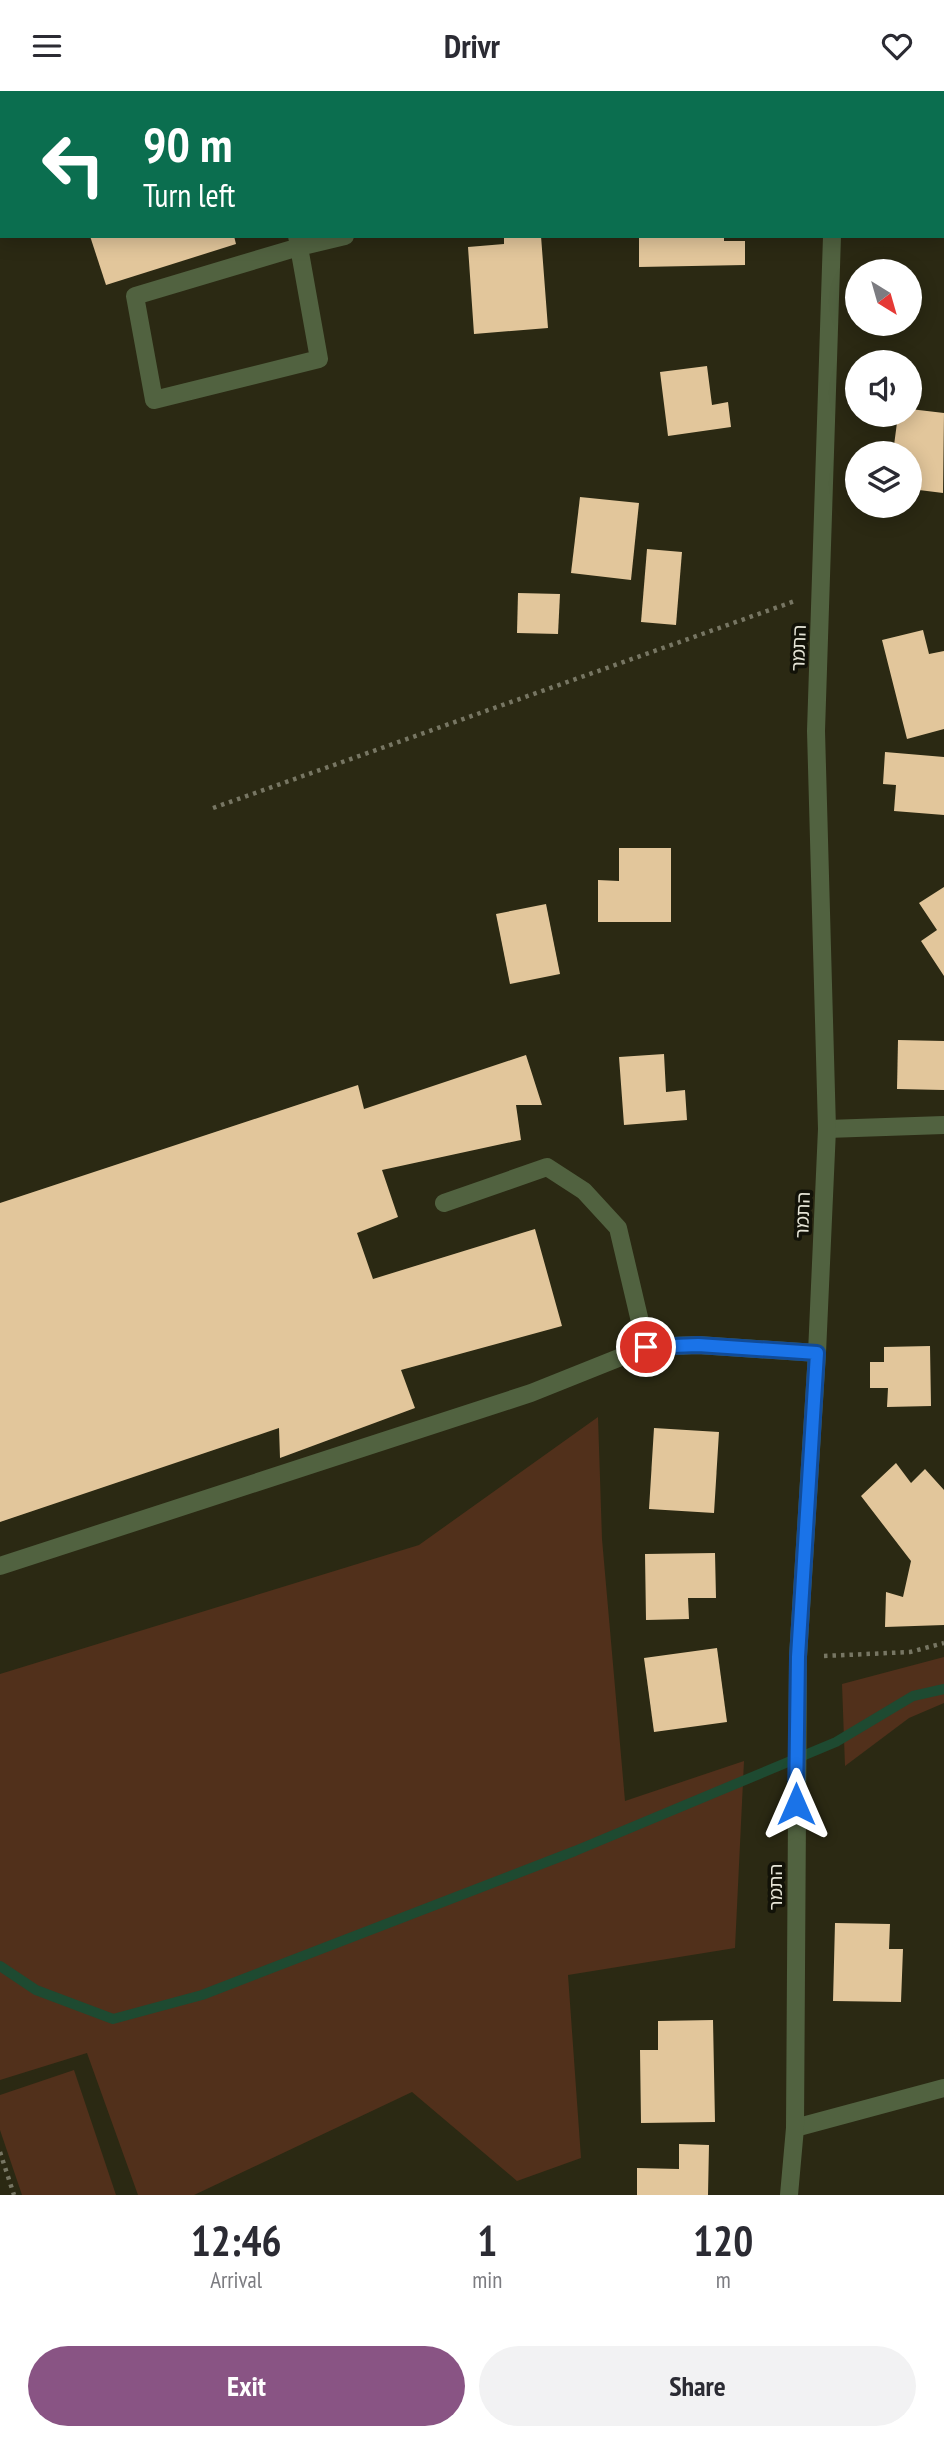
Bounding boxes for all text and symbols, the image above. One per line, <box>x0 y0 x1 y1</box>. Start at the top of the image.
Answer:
text: Drivr <box>444 25 500 67</box>
icon: menu <box>28 27 66 65</box>
icon: heart <box>878 27 916 65</box>
text: 90 m <box>143 112 232 176</box>
icon: left <box>28 119 119 210</box>
text: Turn left <box>143 174 235 216</box>
north arrow <box>845 259 922 336</box>
map controls <box>845 259 922 518</box>
button: sound <box>845 350 922 427</box>
button: layers <box>845 441 922 518</box>
street label: התמר <box>785 624 811 672</box>
street label: התמר <box>789 1191 815 1239</box>
pin <box>616 1317 676 1377</box>
icon: arrive <box>627 1328 665 1366</box>
position arrow <box>759 1767 833 1841</box>
street label: התמר <box>763 1864 787 1910</box>
text: 12:46 <box>191 2213 282 2268</box>
text: 1 <box>477 2213 497 2268</box>
text: 120 <box>693 2213 753 2268</box>
text: Arrival <box>210 2265 262 2294</box>
text: min <box>472 2265 502 2294</box>
text: m <box>716 2265 731 2294</box>
button: Exit <box>28 2346 465 2426</box>
button: Share <box>479 2346 916 2426</box>

